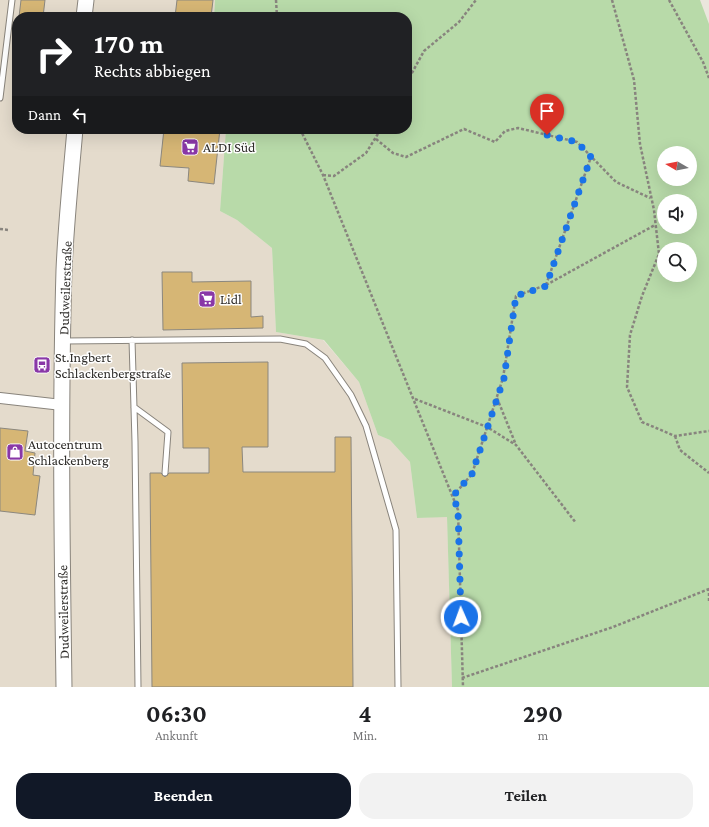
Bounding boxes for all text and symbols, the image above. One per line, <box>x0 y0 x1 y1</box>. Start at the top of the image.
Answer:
icon: right <box>28 28 80 80</box>
text: 170 m <box>94 28 164 59</box>
text: Rechts abbiegen <box>94 61 211 81</box>
pin <box>530 94 564 135</box>
icon: arrive <box>536 100 558 122</box>
icon: left <box>69 104 91 126</box>
text: Dann <box>28 107 61 123</box>
supermarket icon: ALDI Süd <box>180 137 200 157</box>
place label: ALDI Süd <box>203 139 256 155</box>
north arrow <box>657 146 697 186</box>
map controls <box>657 146 697 282</box>
button: sound <box>657 194 697 234</box>
street label: Dudweilerstraße <box>55 241 75 335</box>
button: search <box>657 242 697 282</box>
supermarket icon: Lidl <box>197 289 217 309</box>
place label: Lidl <box>220 291 242 307</box>
place label: St.Ingbert Schlackenbergstraße <box>55 349 171 381</box>
bus stop icon: St.Ingbert Schlackenbergstraße <box>32 355 52 375</box>
place label: Autocentrum Schlackenberg <box>28 436 109 468</box>
shop icon: Autocentrum Schlackenberg <box>5 442 25 462</box>
street label: Dudweilerstraße <box>54 565 72 659</box>
position arrow <box>440 596 482 638</box>
text: 06:30 <box>146 700 207 727</box>
text: 4 <box>358 700 371 727</box>
text: 290 <box>523 700 563 727</box>
text: Ankunft <box>155 728 198 743</box>
text: Min. <box>353 728 377 743</box>
text: m <box>538 728 548 743</box>
button: Beenden <box>16 773 351 819</box>
button: Teilen <box>359 773 693 819</box>

